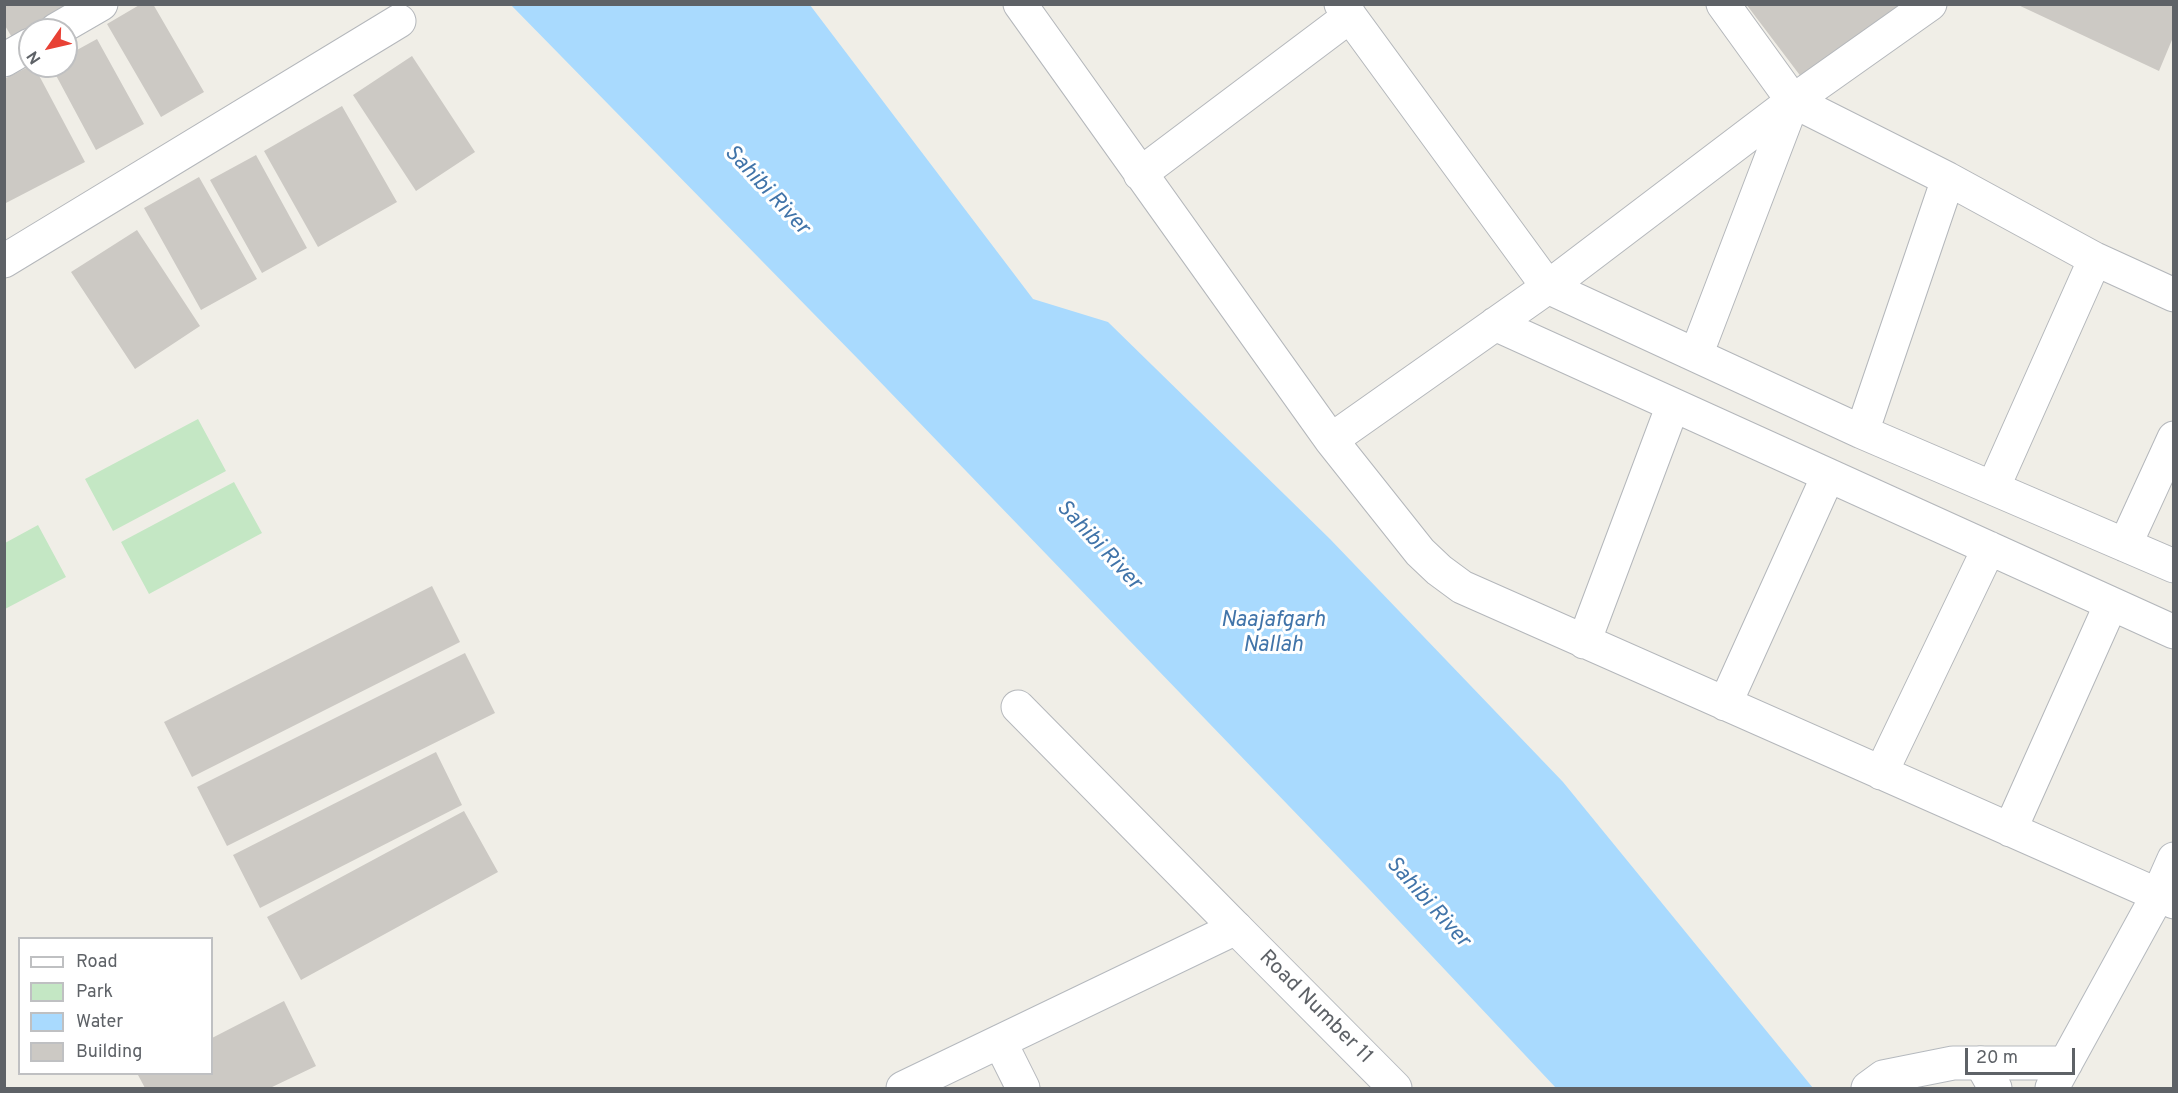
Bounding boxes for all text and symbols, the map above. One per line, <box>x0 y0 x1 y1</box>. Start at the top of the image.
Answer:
north arrow <box>18 18 78 78</box>
text: N <box>23 47 46 67</box>
water label: Sahibi River <box>718 140 814 242</box>
water label: Sahibi River <box>1050 495 1146 597</box>
water label: Naajafgarh Nallah <box>1221 609 1325 660</box>
water label: Sahibi River <box>1379 852 1475 954</box>
legend <box>18 937 213 1075</box>
street label: Road Number 11 <box>1253 946 1377 1070</box>
text: Road <box>76 951 118 974</box>
text: Park <box>76 981 113 1004</box>
text: Water <box>76 1011 123 1034</box>
scale bar <box>1968 1036 2078 1074</box>
text: Building <box>76 1041 142 1064</box>
text: 20 m <box>1976 1047 2018 1070</box>

